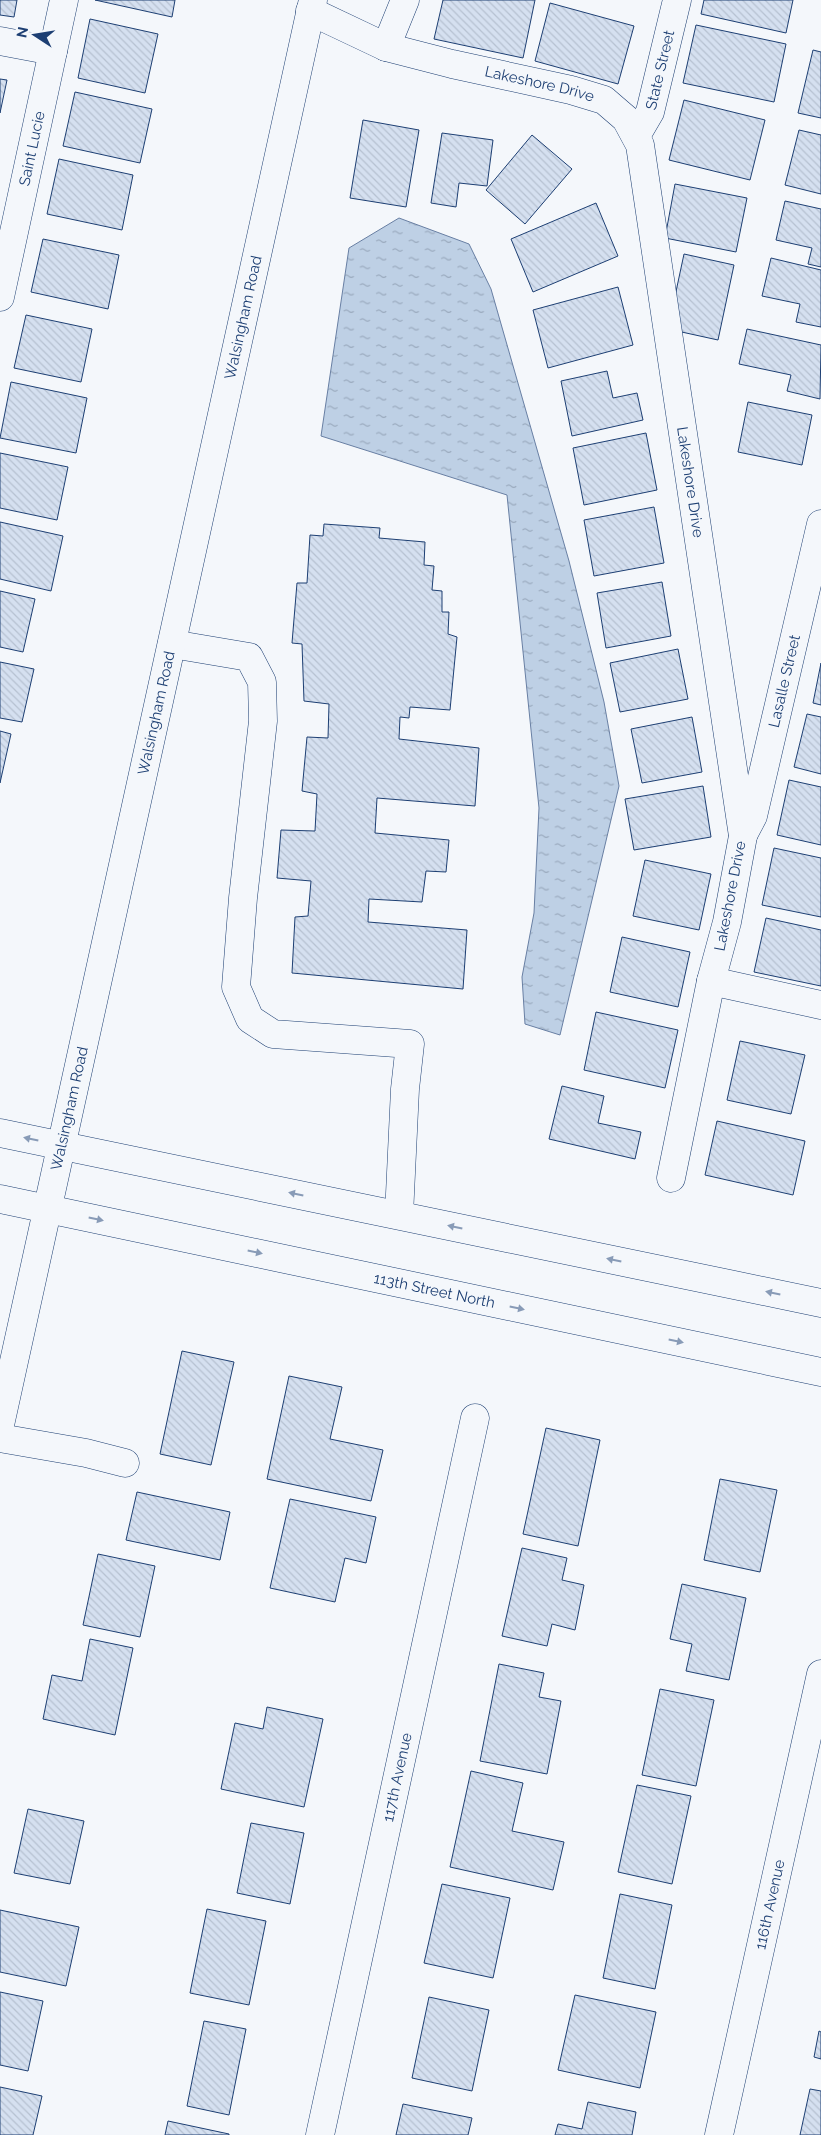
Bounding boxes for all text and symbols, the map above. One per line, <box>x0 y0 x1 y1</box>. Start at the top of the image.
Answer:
north arrow <box>10 10 60 60</box>
text: N <box>13 25 31 39</box>
street label: State Street <box>642 28 678 112</box>
street label: Lakeshore Drive <box>483 62 597 106</box>
street label: Saint Lucie <box>15 109 49 187</box>
street label: Walsingham Road <box>221 254 266 381</box>
street label: Lakeshore Drive <box>673 426 707 539</box>
street label: Lasalle Street <box>765 633 804 729</box>
street label: Walsingham Road <box>134 649 179 777</box>
street label: Lakeshore Drive <box>711 839 750 953</box>
street label: Walsingham Road <box>47 1045 92 1172</box>
one-way arrow <box>23 1135 39 1143</box>
one-way arrow <box>288 1190 303 1198</box>
one-way arrow <box>88 1215 103 1223</box>
one-way arrow <box>447 1223 463 1231</box>
one-way arrow <box>247 1249 263 1257</box>
one-way arrow <box>607 1256 622 1264</box>
street label: 113th Street North <box>372 1269 497 1312</box>
one-way arrow <box>766 1289 781 1297</box>
one-way arrow <box>509 1304 525 1312</box>
one-way arrow <box>668 1337 683 1345</box>
street label: 117th Avenue <box>379 1731 416 1823</box>
street label: 116th Avenue <box>751 1858 789 1951</box>

